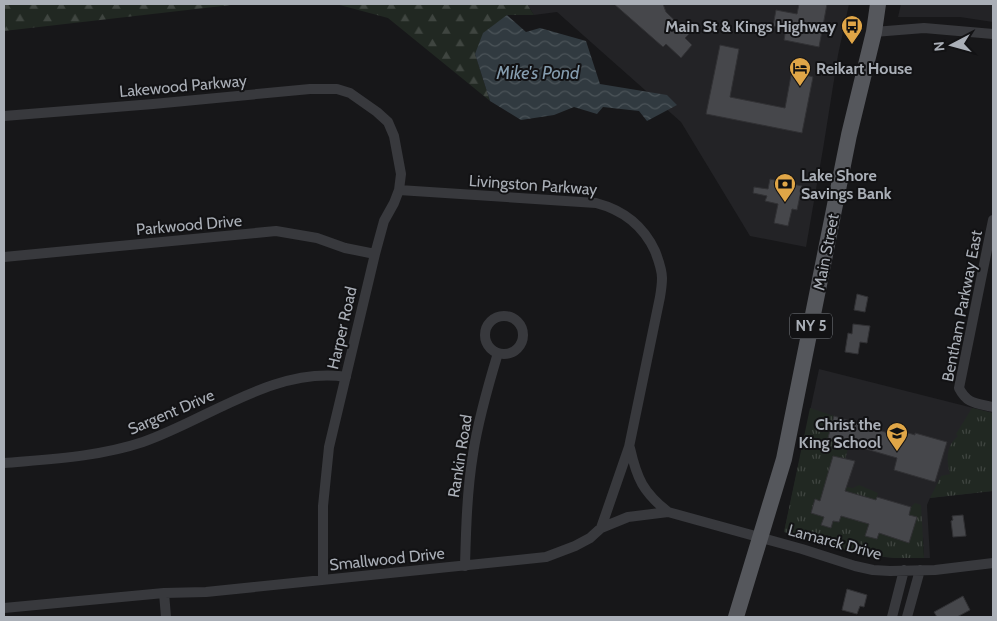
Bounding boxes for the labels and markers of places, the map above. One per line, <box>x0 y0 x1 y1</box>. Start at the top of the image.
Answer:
bus stop icon: Main St & Kings Highway <box>840 14 864 45</box>
place label: Main St & Kings Highway <box>665 17 836 36</box>
hotel icon: Reikart House <box>788 56 812 87</box>
place label: Reikart House <box>816 59 912 78</box>
place label: Lake Shore Savings Bank <box>801 166 892 203</box>
bank icon: Lake Shore Savings Bank <box>773 172 797 203</box>
place label: Christ the King School <box>798 415 881 452</box>
school or university icon: Christ the King School <box>885 421 909 452</box>

